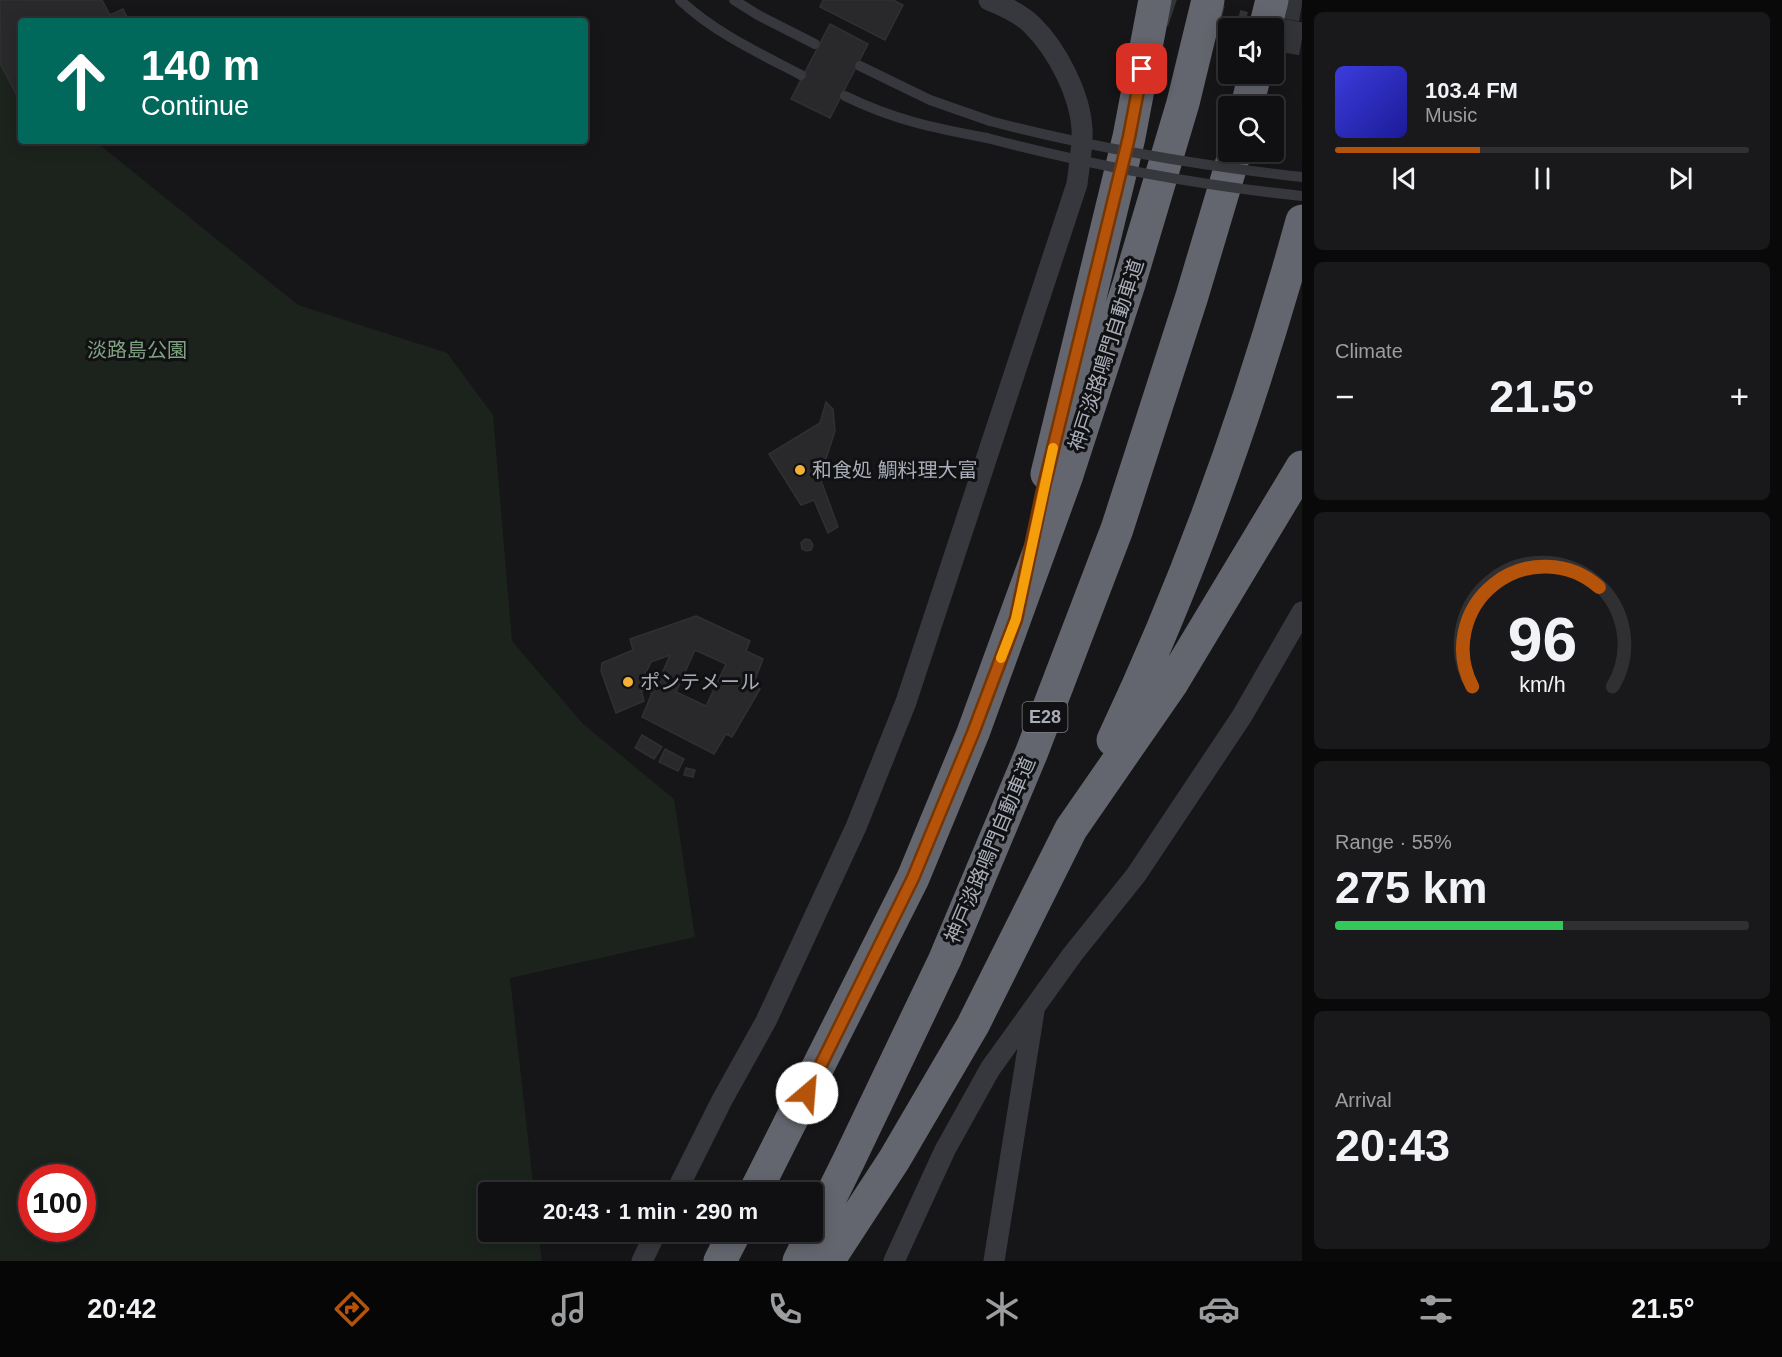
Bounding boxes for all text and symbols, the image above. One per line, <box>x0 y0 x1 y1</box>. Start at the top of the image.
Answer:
map controls <box>1218 18 1284 162</box>
button: sound <box>1218 18 1284 84</box>
icon: ahead <box>42 42 120 120</box>
text: 140 m <box>141 42 260 89</box>
pin <box>1116 43 1167 94</box>
icon: arrive <box>1125 52 1158 85</box>
text: 103.4 FM <box>1425 78 1518 103</box>
text: Continue <box>141 91 249 121</box>
button: search <box>1218 96 1284 162</box>
text: Music <box>1425 104 1477 126</box>
icon: previous <box>1388 162 1421 195</box>
icon: pause <box>1526 162 1559 195</box>
icon: next <box>1664 162 1697 195</box>
street label: 神戸淡路鳴門自動車道 <box>1065 256 1147 454</box>
park label: 淡路島公園 <box>87 339 187 361</box>
text: Climate <box>1335 340 1403 362</box>
text: 21.5° <box>1489 371 1595 422</box>
text: − <box>1335 378 1354 415</box>
text: + <box>1730 378 1749 415</box>
place label: 和食処 鯛料理大富 <box>812 459 978 481</box>
marker: 和食処 鯛料理大富 <box>793 463 807 477</box>
text: 96 <box>1507 606 1577 675</box>
place label: ポンテメール <box>640 671 760 693</box>
text: km/h <box>1519 674 1565 698</box>
marker: ポンテメール <box>621 675 635 689</box>
road number: E28 <box>1022 702 1068 732</box>
street label: 神戸淡路鳴門自動車道 <box>941 754 1039 946</box>
text: Range · 55% <box>1335 831 1452 853</box>
text: 275 km <box>1335 862 1488 913</box>
position arrow <box>775 1061 839 1125</box>
text: Arrival <box>1335 1089 1392 1111</box>
text: 20:43 <box>1335 1120 1450 1171</box>
speed limit sign: 100 <box>18 1164 96 1242</box>
text: 20:43 · 1 min · 290 m <box>543 1199 758 1224</box>
icon: directions <box>331 1288 373 1330</box>
icon: music <box>548 1288 590 1330</box>
icon: phone <box>764 1288 806 1330</box>
icon: climate <box>981 1288 1023 1330</box>
icon: car <box>1198 1288 1240 1330</box>
icon: filters <box>1415 1288 1457 1330</box>
text: 20:42 <box>87 1294 156 1324</box>
text: 21.5° <box>1631 1294 1695 1324</box>

